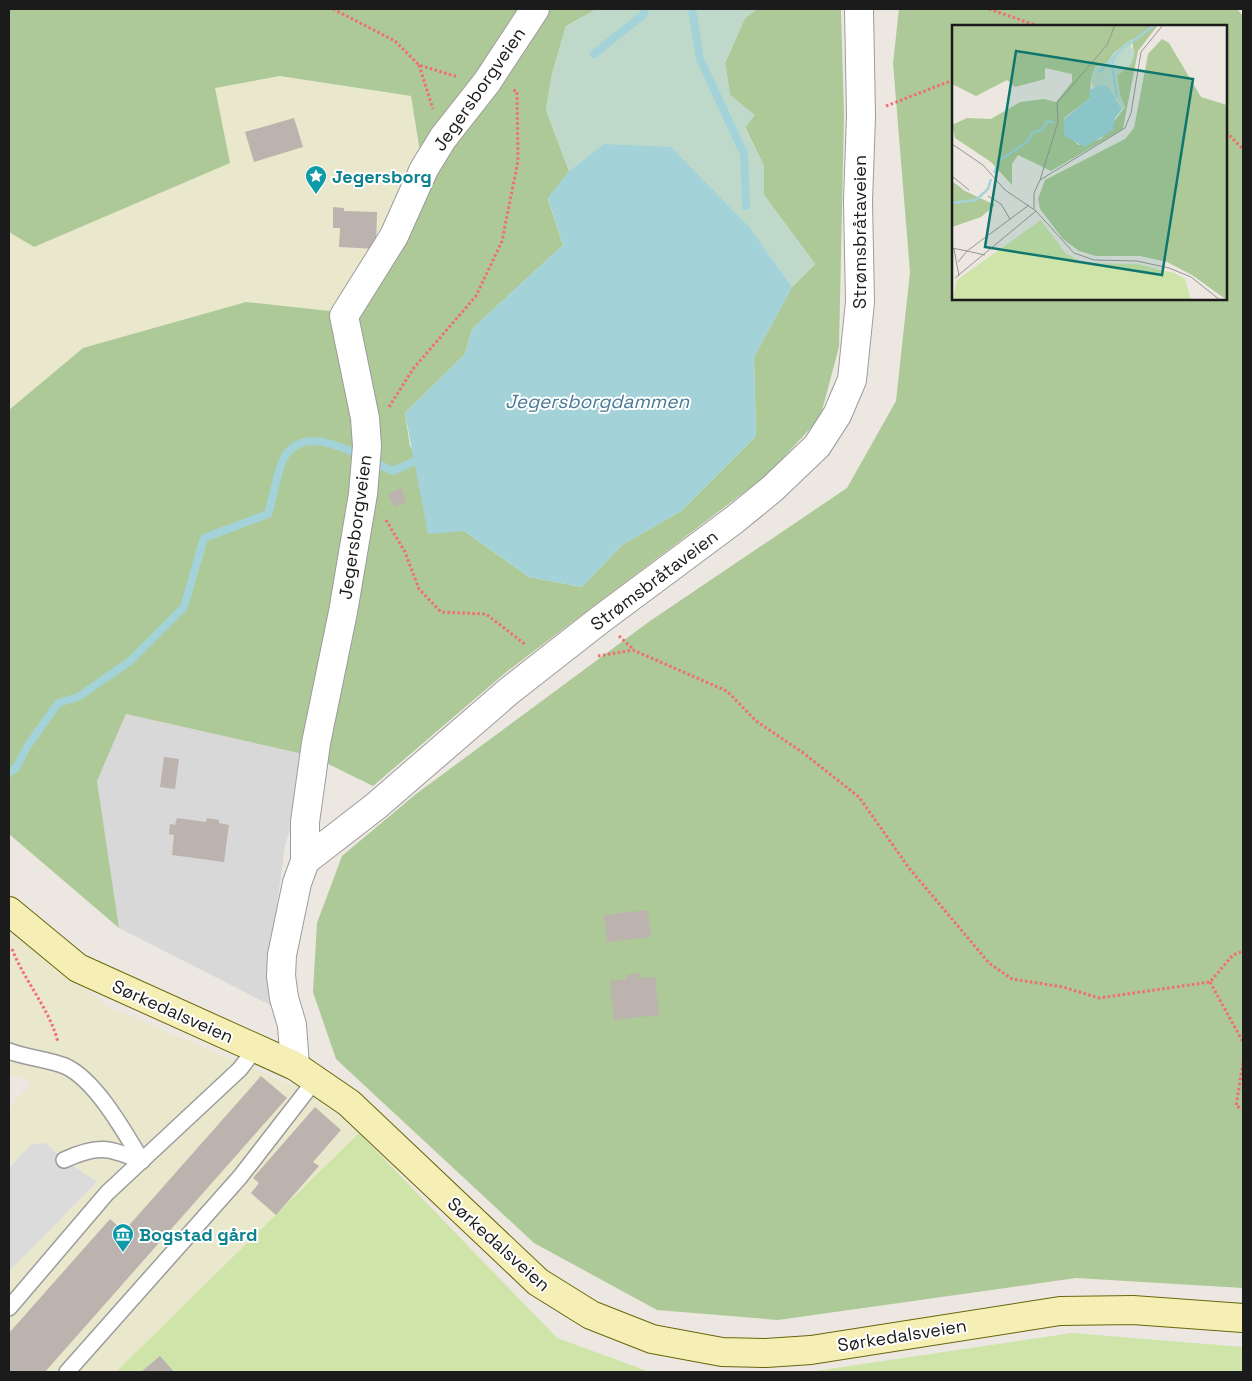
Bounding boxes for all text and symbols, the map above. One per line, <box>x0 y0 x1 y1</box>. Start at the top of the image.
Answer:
street label: Jegersborgveien <box>428 23 530 155</box>
inset map <box>952 25 1227 300</box>
street label: Strømsbråtaveien <box>848 155 871 309</box>
place icon: Jegersborg <box>304 164 328 195</box>
place label: Jegersborg <box>332 165 432 188</box>
water label: Jegersborgdammen <box>505 389 689 414</box>
street label: Jegersborgveien <box>333 453 377 601</box>
street label: Strømsbråtaveien <box>586 524 722 636</box>
street label: Sørkedalsveien <box>109 974 237 1048</box>
street label: Sørkedalsveien <box>443 1192 555 1296</box>
museum icon: Bogstad gård <box>111 1222 135 1253</box>
place label: Bogstad gård <box>139 1223 257 1246</box>
street label: Sørkedalsveien <box>836 1313 968 1357</box>

